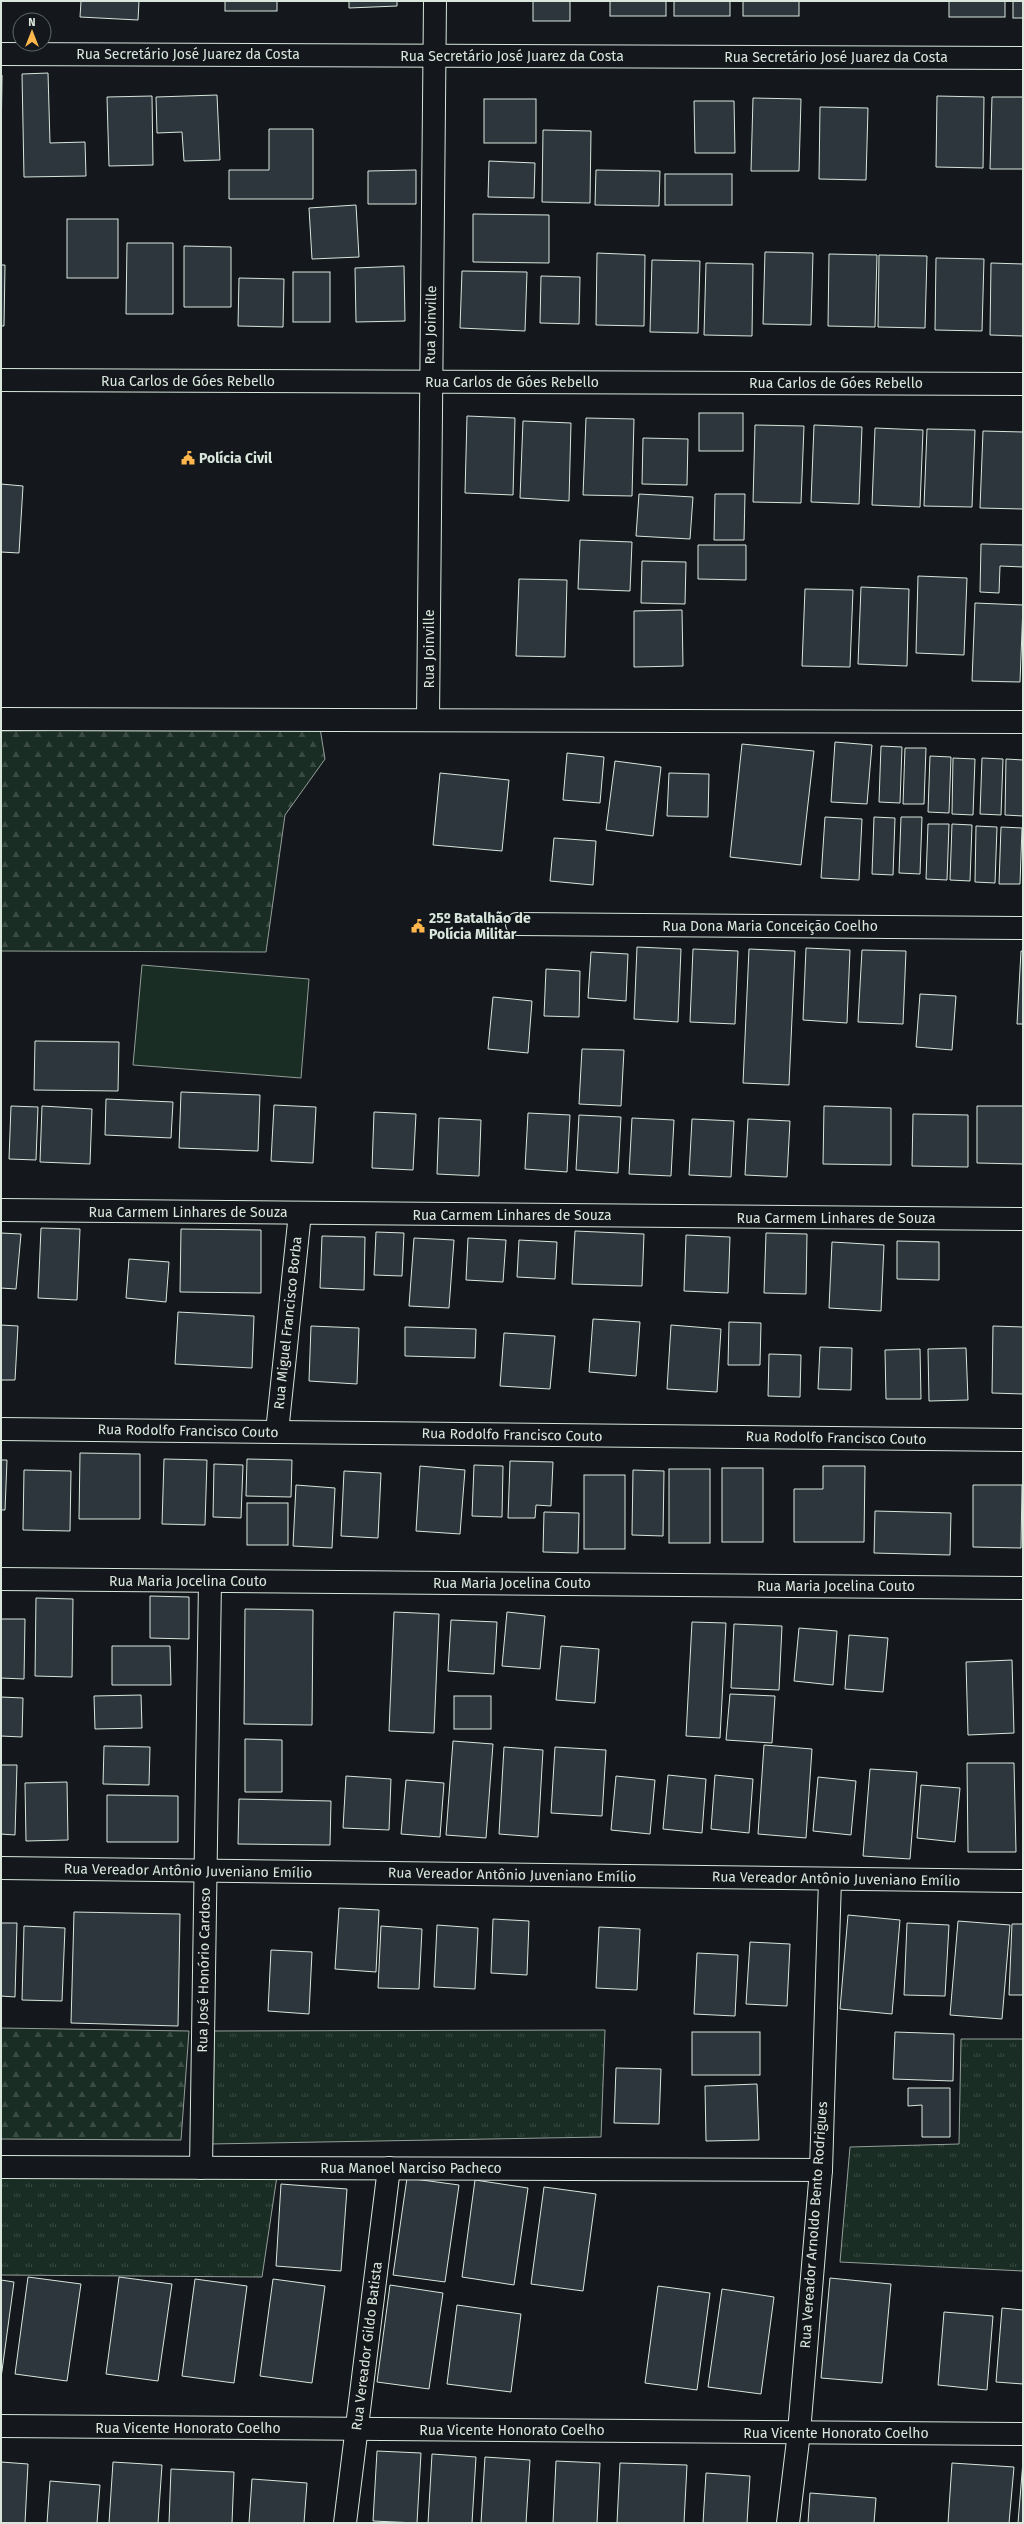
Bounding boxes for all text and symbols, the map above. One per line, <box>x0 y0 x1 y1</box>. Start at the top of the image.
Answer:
north arrow <box>12 12 52 52</box>
text: N <box>28 16 36 29</box>
street label: Rua Secretário José Juarez da Costa <box>76 46 300 63</box>
street label: Rua Secretário José Juarez da Costa <box>400 48 624 65</box>
street label: Rua Secretário José Juarez da Costa <box>724 49 948 66</box>
street label: Rua Joinville <box>422 285 440 365</box>
street label: Rua Carlos de Góes Rebello <box>101 373 275 390</box>
street label: Rua Carlos de Góes Rebello <box>425 374 599 391</box>
street label: Rua Carlos de Góes Rebello <box>749 375 923 392</box>
public building icon: Polícia Civil <box>180 450 196 466</box>
place label: Polícia Civil <box>199 450 273 467</box>
street label: Rua Joinville <box>421 609 438 689</box>
place label: 25º Batalhão de Polícia Militar <box>429 910 531 943</box>
public building icon: 25º Batalhão de Polícia Militar <box>410 918 426 934</box>
street label: Rua Dona Maria Conceição Coelho <box>662 918 878 935</box>
street label: Rua Carmem Linhares de Souza <box>89 1204 288 1221</box>
street label: Rua Carmem Linhares de Souza <box>413 1207 612 1224</box>
street label: Rua Carmem Linhares de Souza <box>737 1210 936 1227</box>
street label: Rua Miguel Francisco Borba <box>270 1236 306 1410</box>
street label: Rua Rodolfo Francisco Couto <box>97 1421 279 1441</box>
street label: Rua Rodolfo Francisco Couto <box>421 1425 603 1445</box>
street label: Rua Rodolfo Francisco Couto <box>745 1428 927 1448</box>
street label: Rua Maria Jocelina Couto <box>109 1573 267 1590</box>
street label: Rua Maria Jocelina Couto <box>433 1575 591 1592</box>
street label: Rua Maria Jocelina Couto <box>757 1578 915 1595</box>
street label: Rua Vereador Antônio Juveniano Emílio <box>64 1860 312 1882</box>
street label: Rua Vereador Antônio Juveniano Emílio <box>388 1864 636 1886</box>
street label: Rua Vereador Antônio Juveniano Emílio <box>712 1868 960 1890</box>
street label: Rua José Honório Cardoso <box>194 1887 214 2053</box>
street label: Rua Vereador Arnoldo Bento Rodrigues <box>797 2100 831 2349</box>
street label: Rua Manoel Narciso Pacheco <box>320 2160 502 2177</box>
street label: Rua Vereador Gildo Batista <box>348 2261 386 2431</box>
street label: Rua Vicente Honorato Coelho <box>95 2420 281 2437</box>
street label: Rua Vicente Honorato Coelho <box>419 2422 605 2439</box>
street label: Rua Vicente Honorato Coelho <box>743 2425 929 2442</box>

